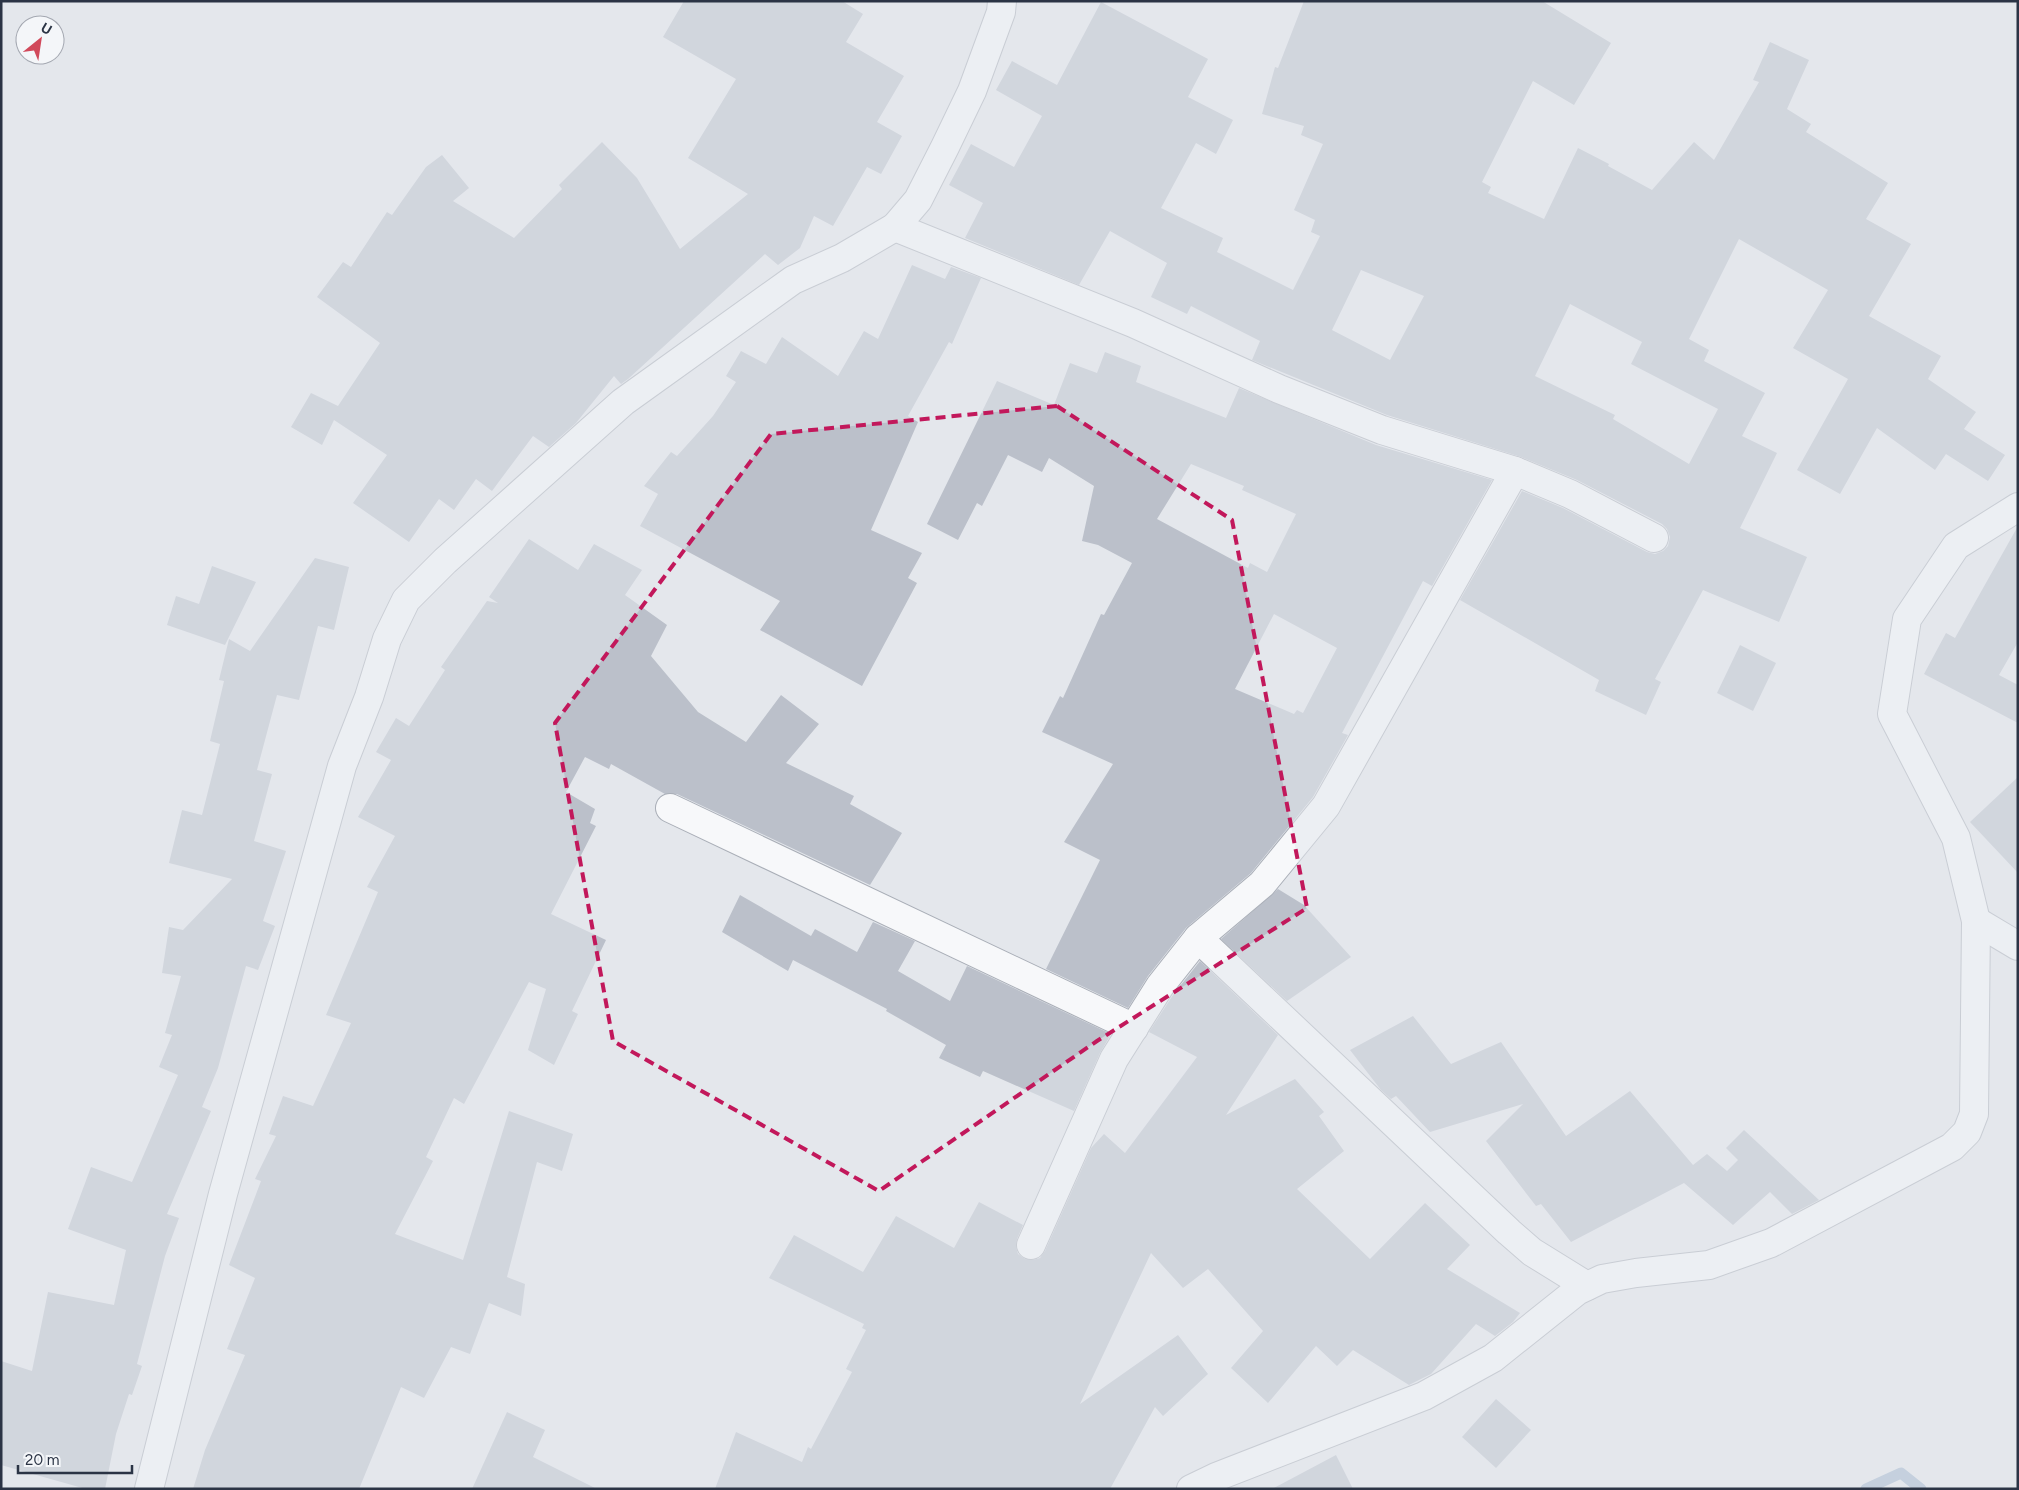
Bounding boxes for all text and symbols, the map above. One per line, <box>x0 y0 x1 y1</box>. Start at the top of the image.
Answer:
north arrow <box>15 15 65 65</box>
text: U <box>38 19 55 39</box>
scale bar <box>18 1442 131 1474</box>
text: 20 m <box>25 1451 59 1469</box>

